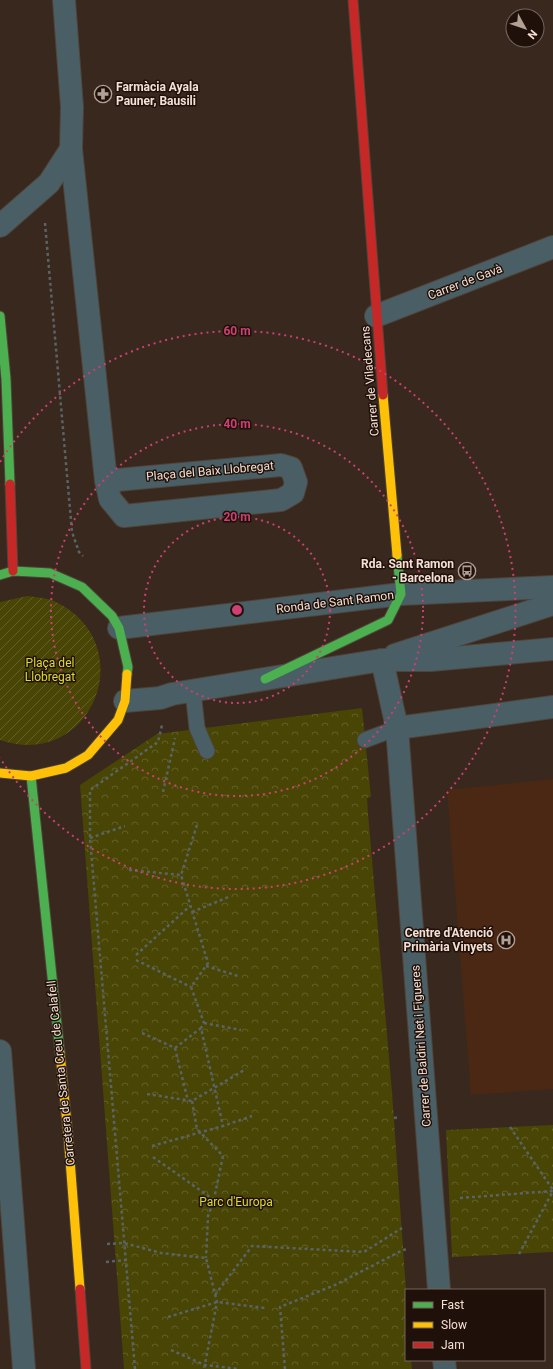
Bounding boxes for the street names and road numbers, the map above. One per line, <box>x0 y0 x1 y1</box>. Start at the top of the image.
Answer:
street label: Carrer de Gavà <box>426 261 504 303</box>
street label: Carrer de Viladecans <box>358 325 382 437</box>
street label: Plaça del Baix Llobregat <box>146 458 275 484</box>
street label: Ronda de Sant Ramon <box>275 588 395 616</box>
street label: Carrer de Baldiri Net i Figueres <box>408 965 434 1127</box>
street label: Carretera de Santa Creu de Calafell <box>44 980 78 1166</box>

